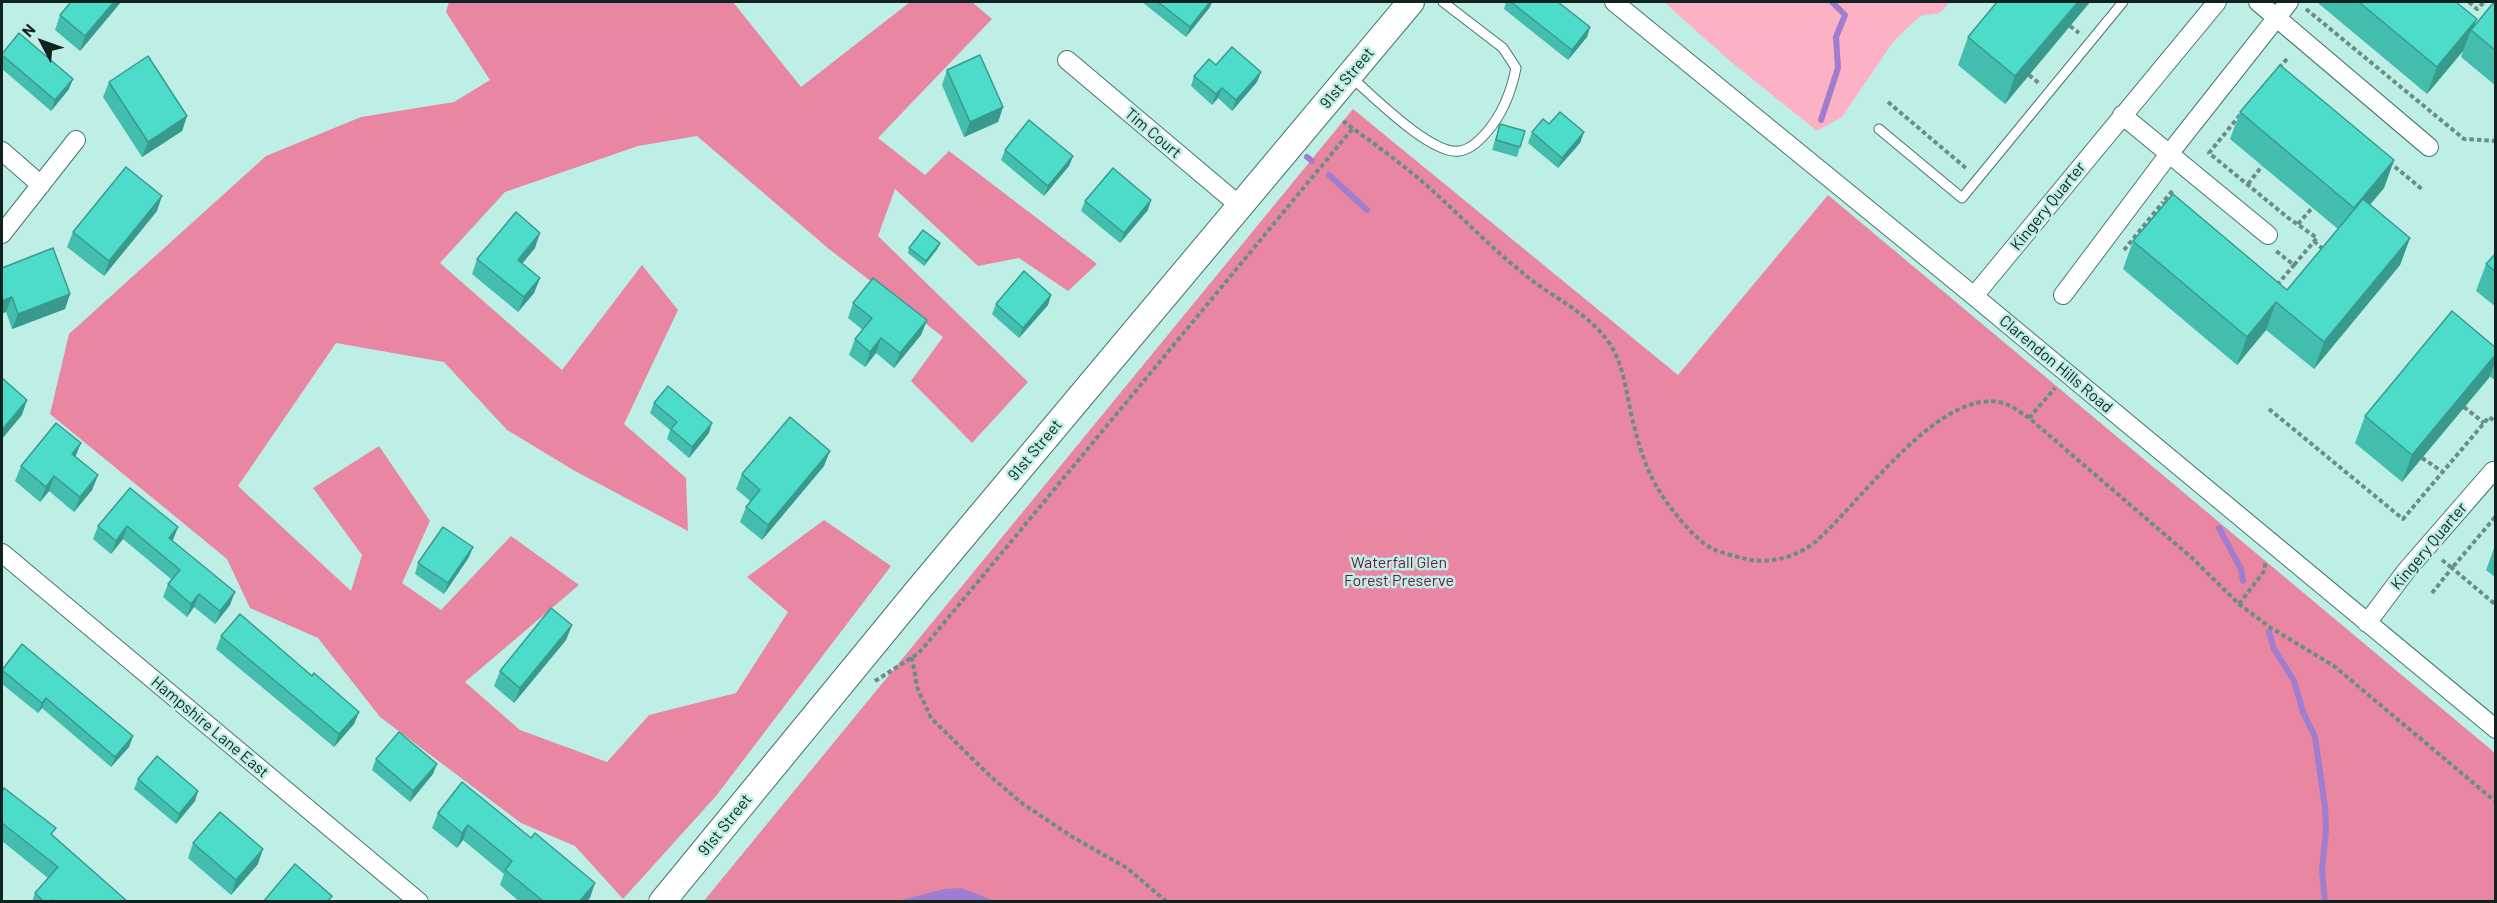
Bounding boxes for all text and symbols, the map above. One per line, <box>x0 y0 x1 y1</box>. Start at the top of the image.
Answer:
north arrow <box>12 12 72 72</box>
text: N <box>17 20 39 40</box>
street label: 91st Street <box>1316 43 1378 113</box>
street label: Tim Court <box>1121 104 1185 162</box>
street label: Kingery Quarter <box>2006 158 2090 254</box>
street label: Clarendon Hills Road <box>1996 311 2116 417</box>
street label: 91st Street <box>1004 415 1066 485</box>
street label: Kingery Quarter <box>2387 498 2471 594</box>
park label: Waterfall Glen Forest Preserve <box>1344 553 1454 591</box>
street label: Hampshire Lane East <box>147 672 273 782</box>
street label: 91st Street <box>694 790 756 860</box>

